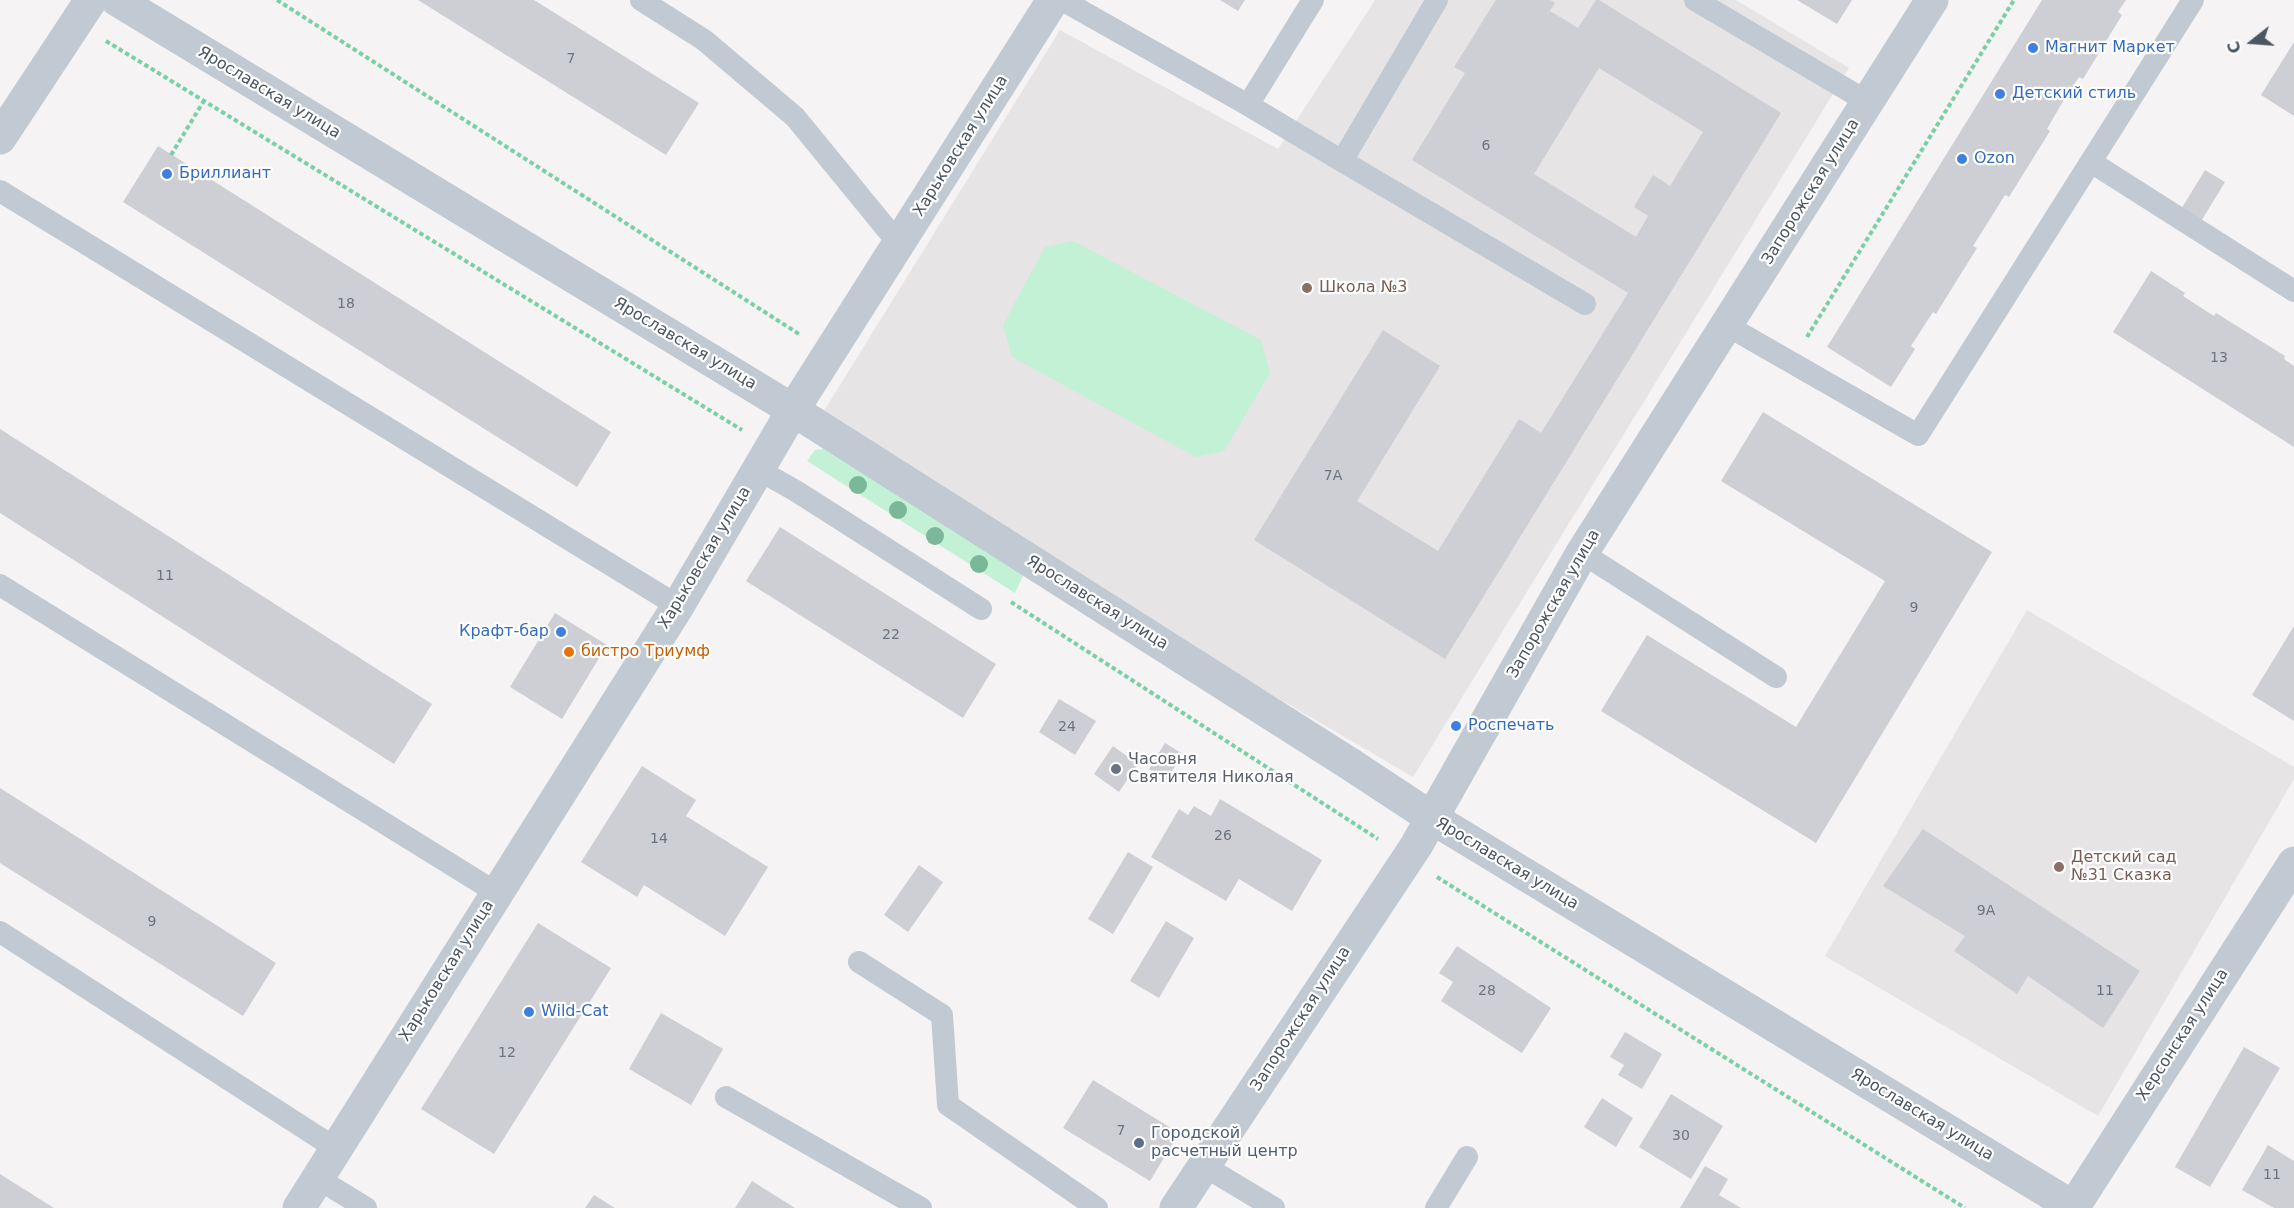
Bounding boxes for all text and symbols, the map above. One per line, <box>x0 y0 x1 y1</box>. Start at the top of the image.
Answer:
north arrow <box>2222 12 2282 72</box>
place label: Магнит Маркет <box>2045 38 2175 58</box>
text: С <box>2224 39 2245 56</box>
marker: Магнит Маркет <box>2026 41 2040 55</box>
street label: Ярославская улица <box>194 43 344 143</box>
house number: 7 <box>567 51 575 67</box>
street label: Харьковская улица <box>910 72 1012 220</box>
place label: Детский стиль <box>2012 84 2136 104</box>
marker: Детский стиль <box>1993 87 2007 101</box>
street label: Запорожская улица <box>1758 115 1864 269</box>
house number: 6 <box>1482 138 1490 154</box>
place label: Ozon <box>1974 149 2015 169</box>
marker: Ozon <box>1955 152 1969 166</box>
place label: Бриллиант <box>179 164 271 184</box>
marker: Бриллиант <box>160 167 174 181</box>
place label: Школа №3 <box>1319 278 1408 298</box>
marker: Школа №3 <box>1300 281 1314 295</box>
street label: Ярославская улица <box>610 294 760 394</box>
house number: 18 <box>337 296 355 312</box>
house number: 13 <box>2210 350 2228 366</box>
house number: 7А <box>1324 468 1342 484</box>
street label: Харьковская улица <box>655 483 755 633</box>
street label: Запорожская улица <box>1504 526 1604 682</box>
street label: Ярославская улица <box>1023 552 1171 654</box>
house number: 11 <box>156 568 174 584</box>
house number: 9 <box>1910 600 1918 616</box>
place label: Крафт-бар <box>459 622 549 642</box>
marker: Крафт-бар <box>554 625 568 639</box>
house number: 22 <box>882 627 900 643</box>
place label: бистро Триумф <box>581 642 710 662</box>
marker: бистро Триумф <box>562 645 576 659</box>
place label: Роспечать <box>1468 716 1555 736</box>
house number: 24 <box>1058 719 1076 735</box>
marker: Роспечать <box>1449 719 1463 733</box>
place label: Часовня Святителя Николая <box>1128 750 1294 788</box>
marker: Часовня Святителя Николая <box>1109 762 1123 776</box>
street label: Ярославская улица <box>1432 814 1582 914</box>
house number: 26 <box>1214 828 1232 844</box>
house number: 14 <box>650 831 668 847</box>
place label: Детский сад №31 Сказка <box>2071 848 2177 886</box>
marker: Детский сад №31 Сказка <box>2052 860 2066 874</box>
street label: Харьковская улица <box>396 897 498 1045</box>
house number: 9А <box>1977 903 1995 919</box>
house number: 9 <box>148 914 156 930</box>
street label: Запорожская улица <box>1247 943 1355 1095</box>
street label: Херсонская улица <box>2133 965 2233 1105</box>
house number: 28 <box>1478 983 1496 999</box>
house number: 11 <box>2096 983 2114 999</box>
place label: Wild-Cat <box>541 1002 609 1022</box>
marker: Wild-Cat <box>522 1005 536 1019</box>
house number: 12 <box>498 1045 516 1061</box>
street label: Ярославская улица <box>1847 1065 1997 1165</box>
house number: 7 <box>1117 1123 1125 1139</box>
place label: Городской расчетный центр <box>1151 1124 1298 1162</box>
house number: 30 <box>1672 1128 1690 1144</box>
marker: Городской расчетный центр <box>1132 1136 1146 1150</box>
house number: 11 <box>2263 1167 2281 1183</box>

